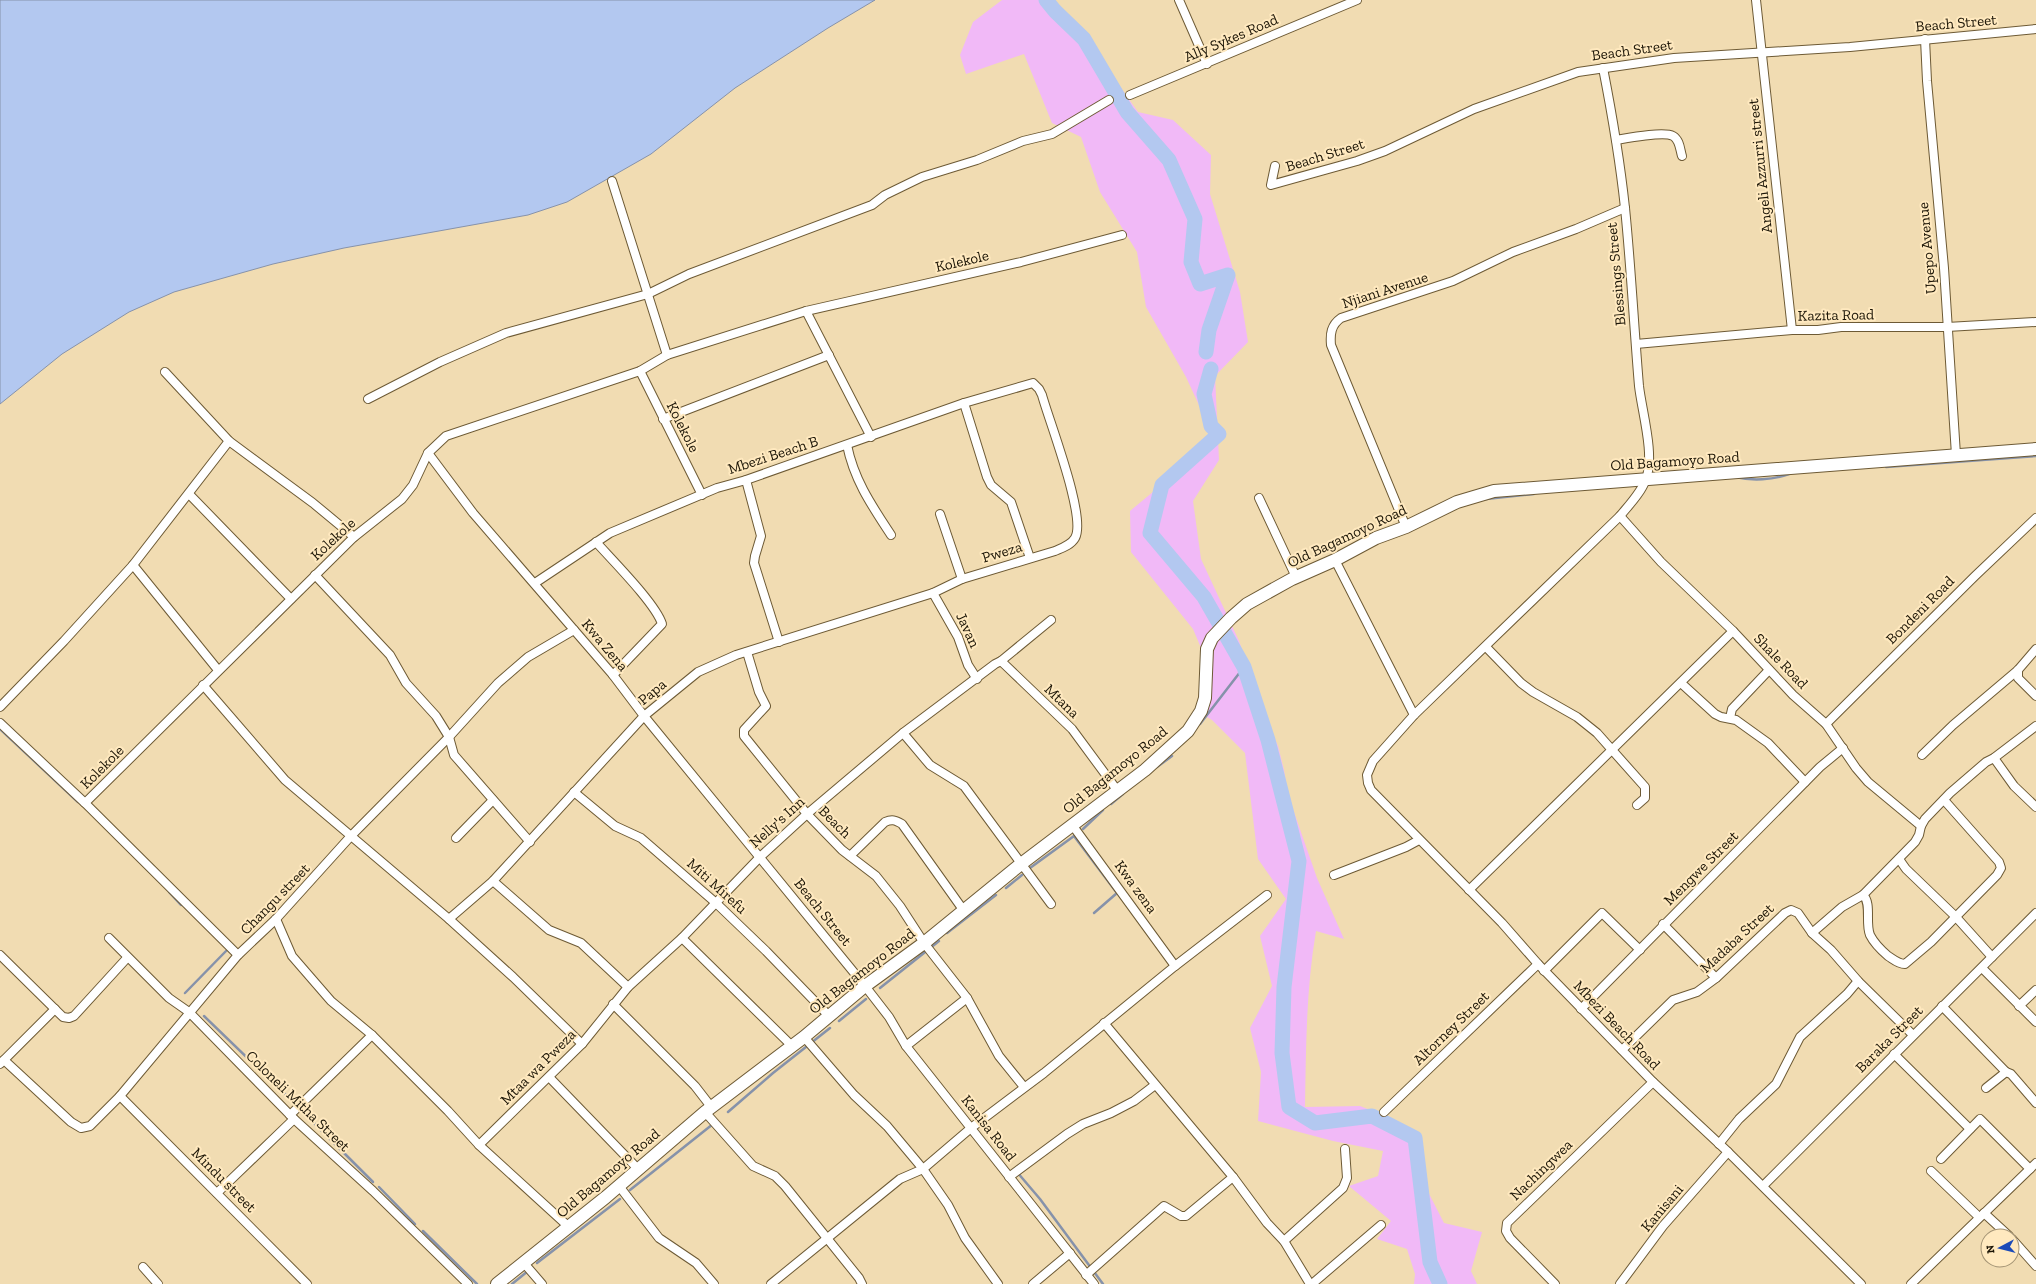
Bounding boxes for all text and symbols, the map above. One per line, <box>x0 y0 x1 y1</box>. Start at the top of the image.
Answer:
street label: Ally Sykes Road <box>1181 10 1281 66</box>
street label: Beach Street <box>1915 10 1998 36</box>
street label: Beach Street <box>1590 35 1674 65</box>
street label: Angeli Azzurri street <box>1744 97 1776 234</box>
street label: Beach Street <box>1283 134 1367 176</box>
street label: Upepo Avenue <box>1914 201 1940 295</box>
street label: Blessings Street <box>1602 221 1629 326</box>
street label: Kolekole <box>933 246 991 276</box>
street label: Njiani Avenue <box>1340 268 1430 312</box>
street label: Kazita Road <box>1798 305 1875 325</box>
street label: Kolekole <box>663 399 703 455</box>
street label: Mbezi Beach B <box>726 432 820 478</box>
street label: Old Bagamoyo Road <box>1610 447 1741 474</box>
street label: Old Bagamoyo Road <box>1285 500 1410 572</box>
street label: Kolekole <box>307 514 359 564</box>
street label: Pweza <box>980 537 1024 567</box>
street label: Bondeni Road <box>1882 572 1958 648</box>
street label: Javan <box>952 610 984 651</box>
street label: Kwa Zena <box>578 615 632 675</box>
street label: Shale Road <box>1750 629 1812 693</box>
street label: Papa <box>634 675 670 709</box>
street label: Mtana <box>1041 680 1083 722</box>
street label: Old Bagamoyo Road <box>1059 722 1172 818</box>
street label: Kolekole <box>76 741 128 793</box>
street label: Nelly's Inn <box>746 792 809 851</box>
street label: Beach <box>815 802 855 842</box>
street label: Mengwe Street <box>1660 827 1742 909</box>
street label: Miti Mirefu <box>683 854 751 918</box>
street label: Kwa zena <box>1111 857 1161 917</box>
street label: Changu street <box>237 859 314 938</box>
street label: Beach Street <box>790 875 856 950</box>
street label: Madaba Street <box>1696 899 1778 977</box>
street label: Old Bagamoyo Road <box>805 924 919 1018</box>
street label: Mbezi Beach Road <box>1570 977 1665 1074</box>
street label: Altorney Street <box>1409 987 1493 1069</box>
street label: Baraka Street <box>1852 1001 1927 1076</box>
street label: Mtaa wa Pweza <box>496 1025 580 1109</box>
street label: Coloneli Mitha Street <box>242 1047 354 1156</box>
street label: Kanisa Road <box>958 1091 1021 1165</box>
street label: Old Bagamoyo Road <box>553 1124 664 1221</box>
street label: Nachingwea <box>1506 1136 1576 1204</box>
street label: Mindu street <box>188 1144 260 1216</box>
street label: Kanisani <box>1637 1181 1687 1235</box>
north arrow <box>1980 1228 2020 1268</box>
text: N <box>1984 1244 1998 1254</box>

